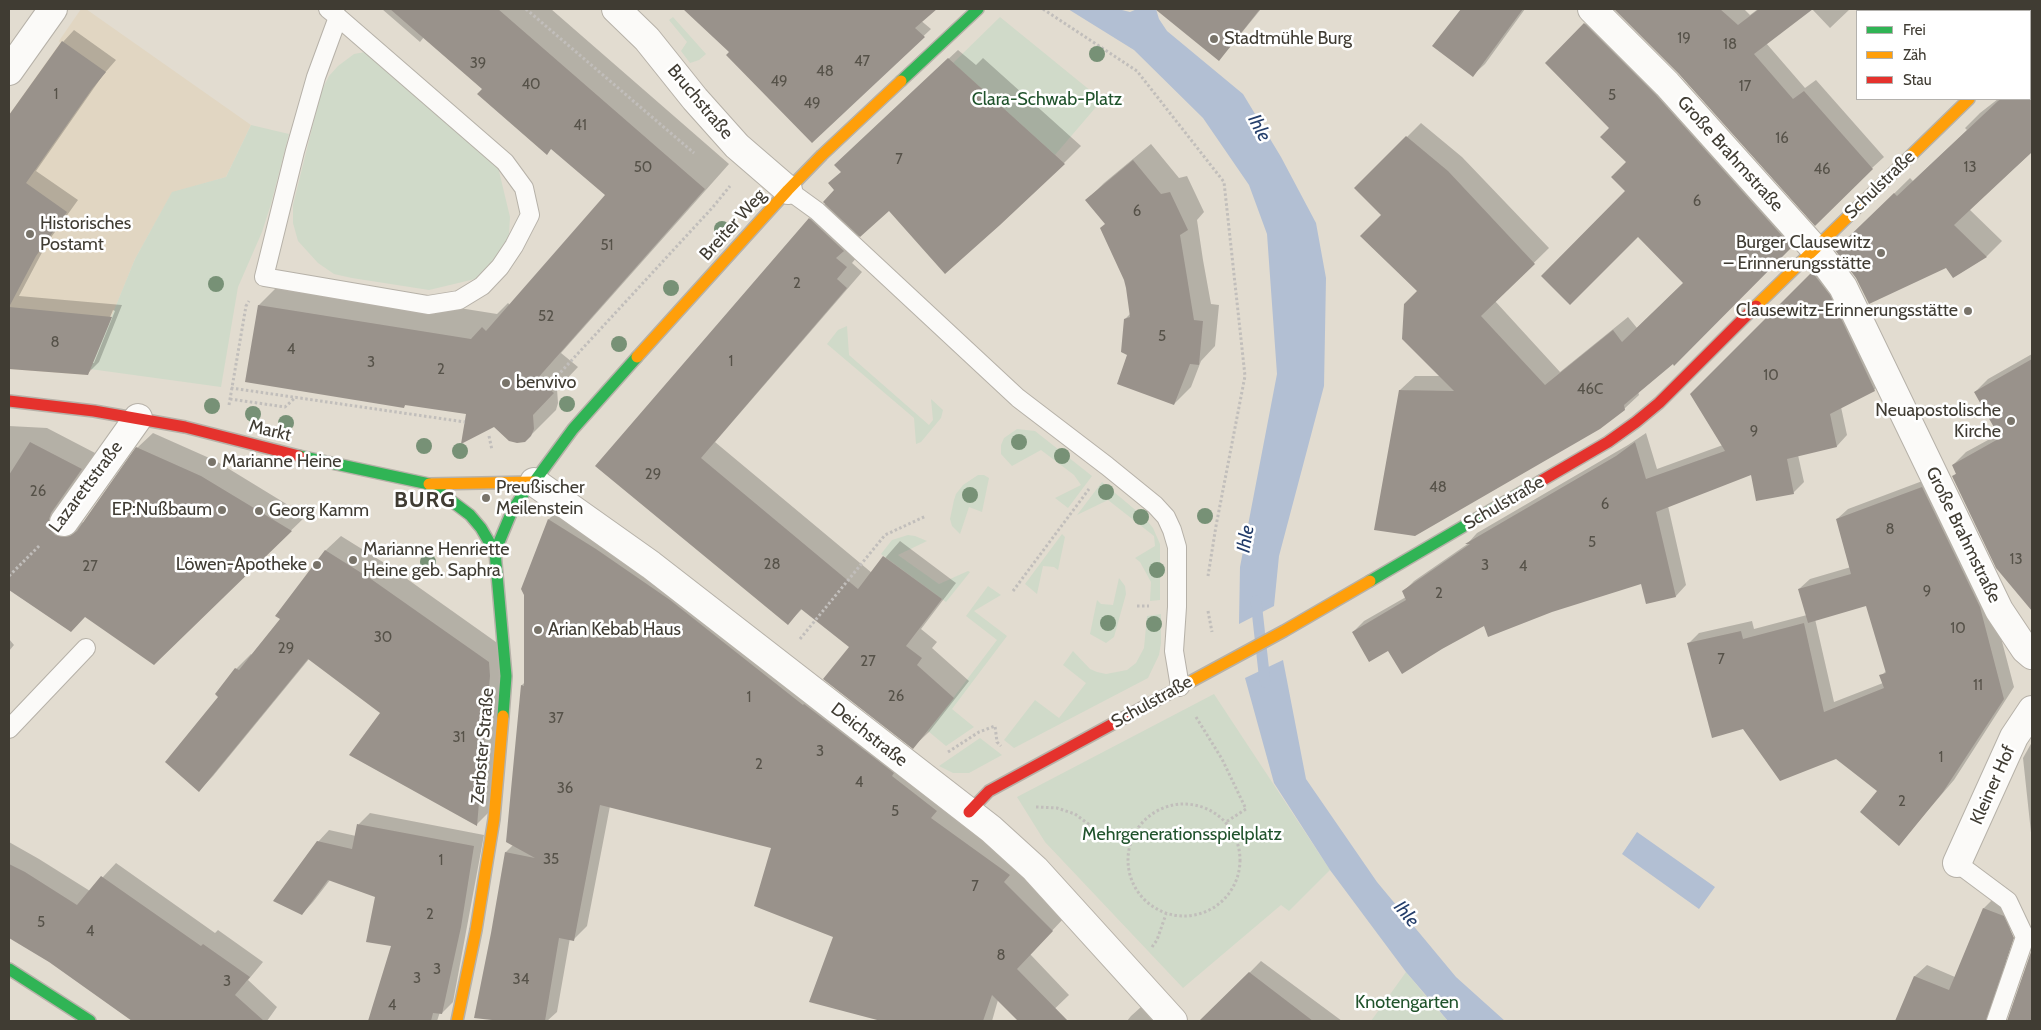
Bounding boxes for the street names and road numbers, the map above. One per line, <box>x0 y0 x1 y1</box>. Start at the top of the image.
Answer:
street label: Bruchstraße <box>663 60 737 144</box>
street label: Große Brahmstraße <box>1672 92 1788 216</box>
street label: Schulstraße <box>1840 146 1920 224</box>
street label: Breiter Weg <box>695 185 771 265</box>
street label: Markt <box>247 416 293 446</box>
street label: Lazarettstraße <box>45 437 127 537</box>
street label: Große Brahmstraße <box>1921 464 2005 606</box>
street label: Schulstraße <box>1460 471 1548 535</box>
street label: Schulstraße <box>1108 671 1196 733</box>
street label: Zerbster Straße <box>467 687 499 805</box>
street label: Deichstraße <box>826 698 912 772</box>
street label: Kleiner Hof <box>1966 742 2020 828</box>

